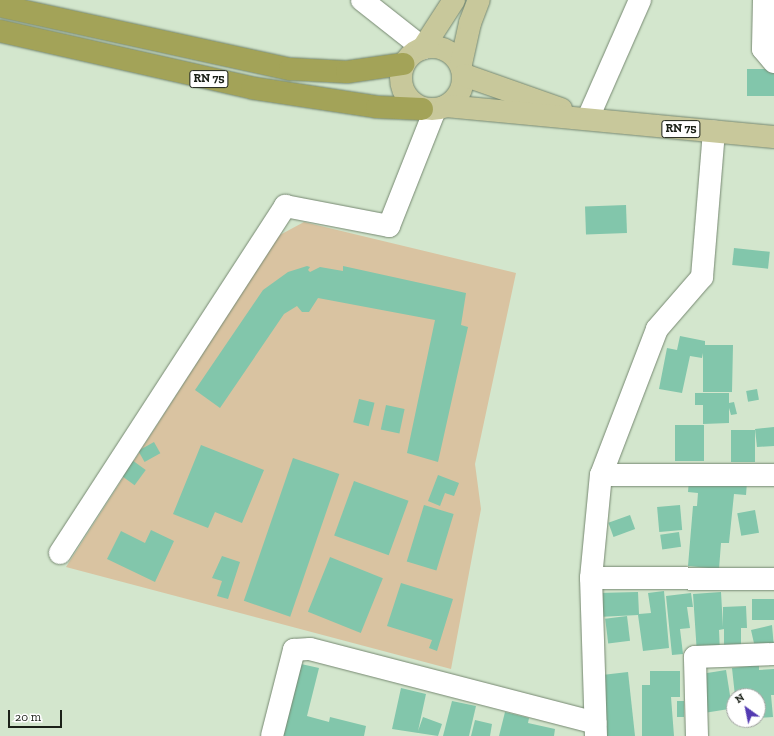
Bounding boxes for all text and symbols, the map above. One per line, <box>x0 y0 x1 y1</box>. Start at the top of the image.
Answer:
road number: RN 75 <box>189 69 229 89</box>
road number: RN 75 <box>661 119 701 139</box>
north arrow <box>726 688 766 728</box>
text: N <box>733 691 747 706</box>
scale bar <box>10 702 64 728</box>
text: 20 m <box>15 710 41 724</box>

